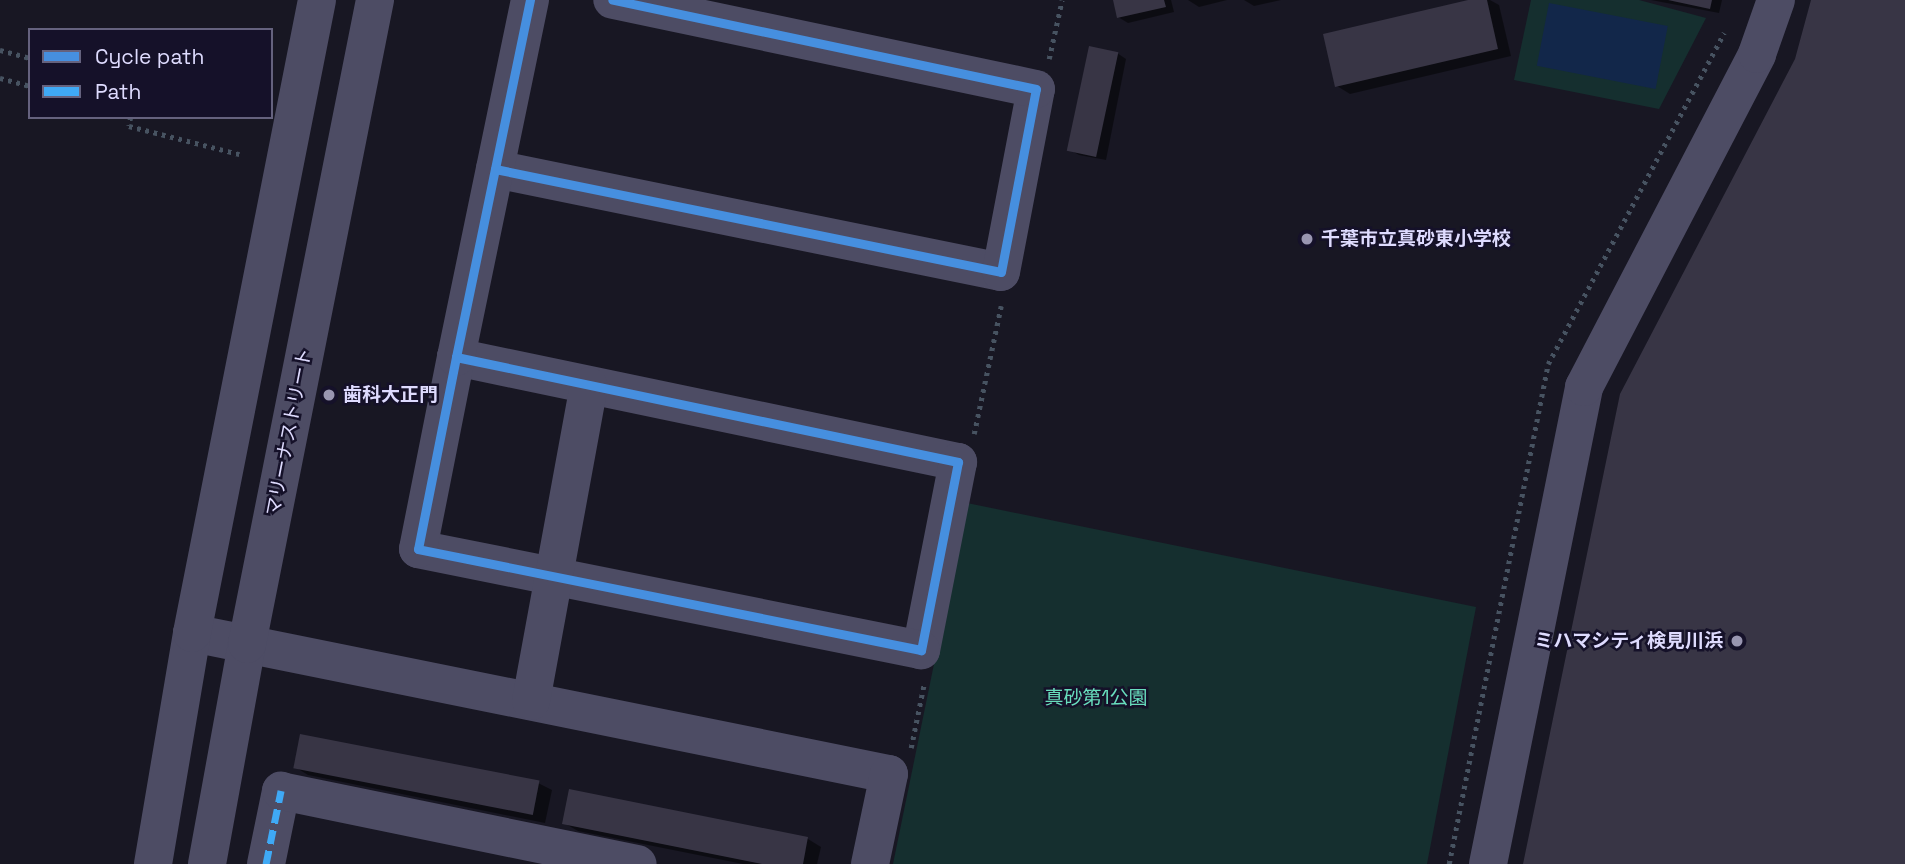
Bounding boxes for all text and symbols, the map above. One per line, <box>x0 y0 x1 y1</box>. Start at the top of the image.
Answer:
legend <box>28 28 273 119</box>
text: Cycle path <box>95 43 204 70</box>
text: Path <box>95 78 141 105</box>
place label: 千葉市立真砂東小学校 <box>1321 228 1511 250</box>
marker: 千葉市立真砂東小学校 <box>1299 231 1315 247</box>
street label: マリーナストリート <box>261 346 317 518</box>
place label: 歯科大正門 <box>343 384 438 406</box>
marker: 歯科大正門 <box>321 387 337 403</box>
place label: ミハマシティ検見川浜 <box>1533 630 1723 652</box>
marker: ミハマシティ検見川浜 <box>1729 633 1745 649</box>
park label: 真砂第1公園 <box>1045 687 1147 709</box>

